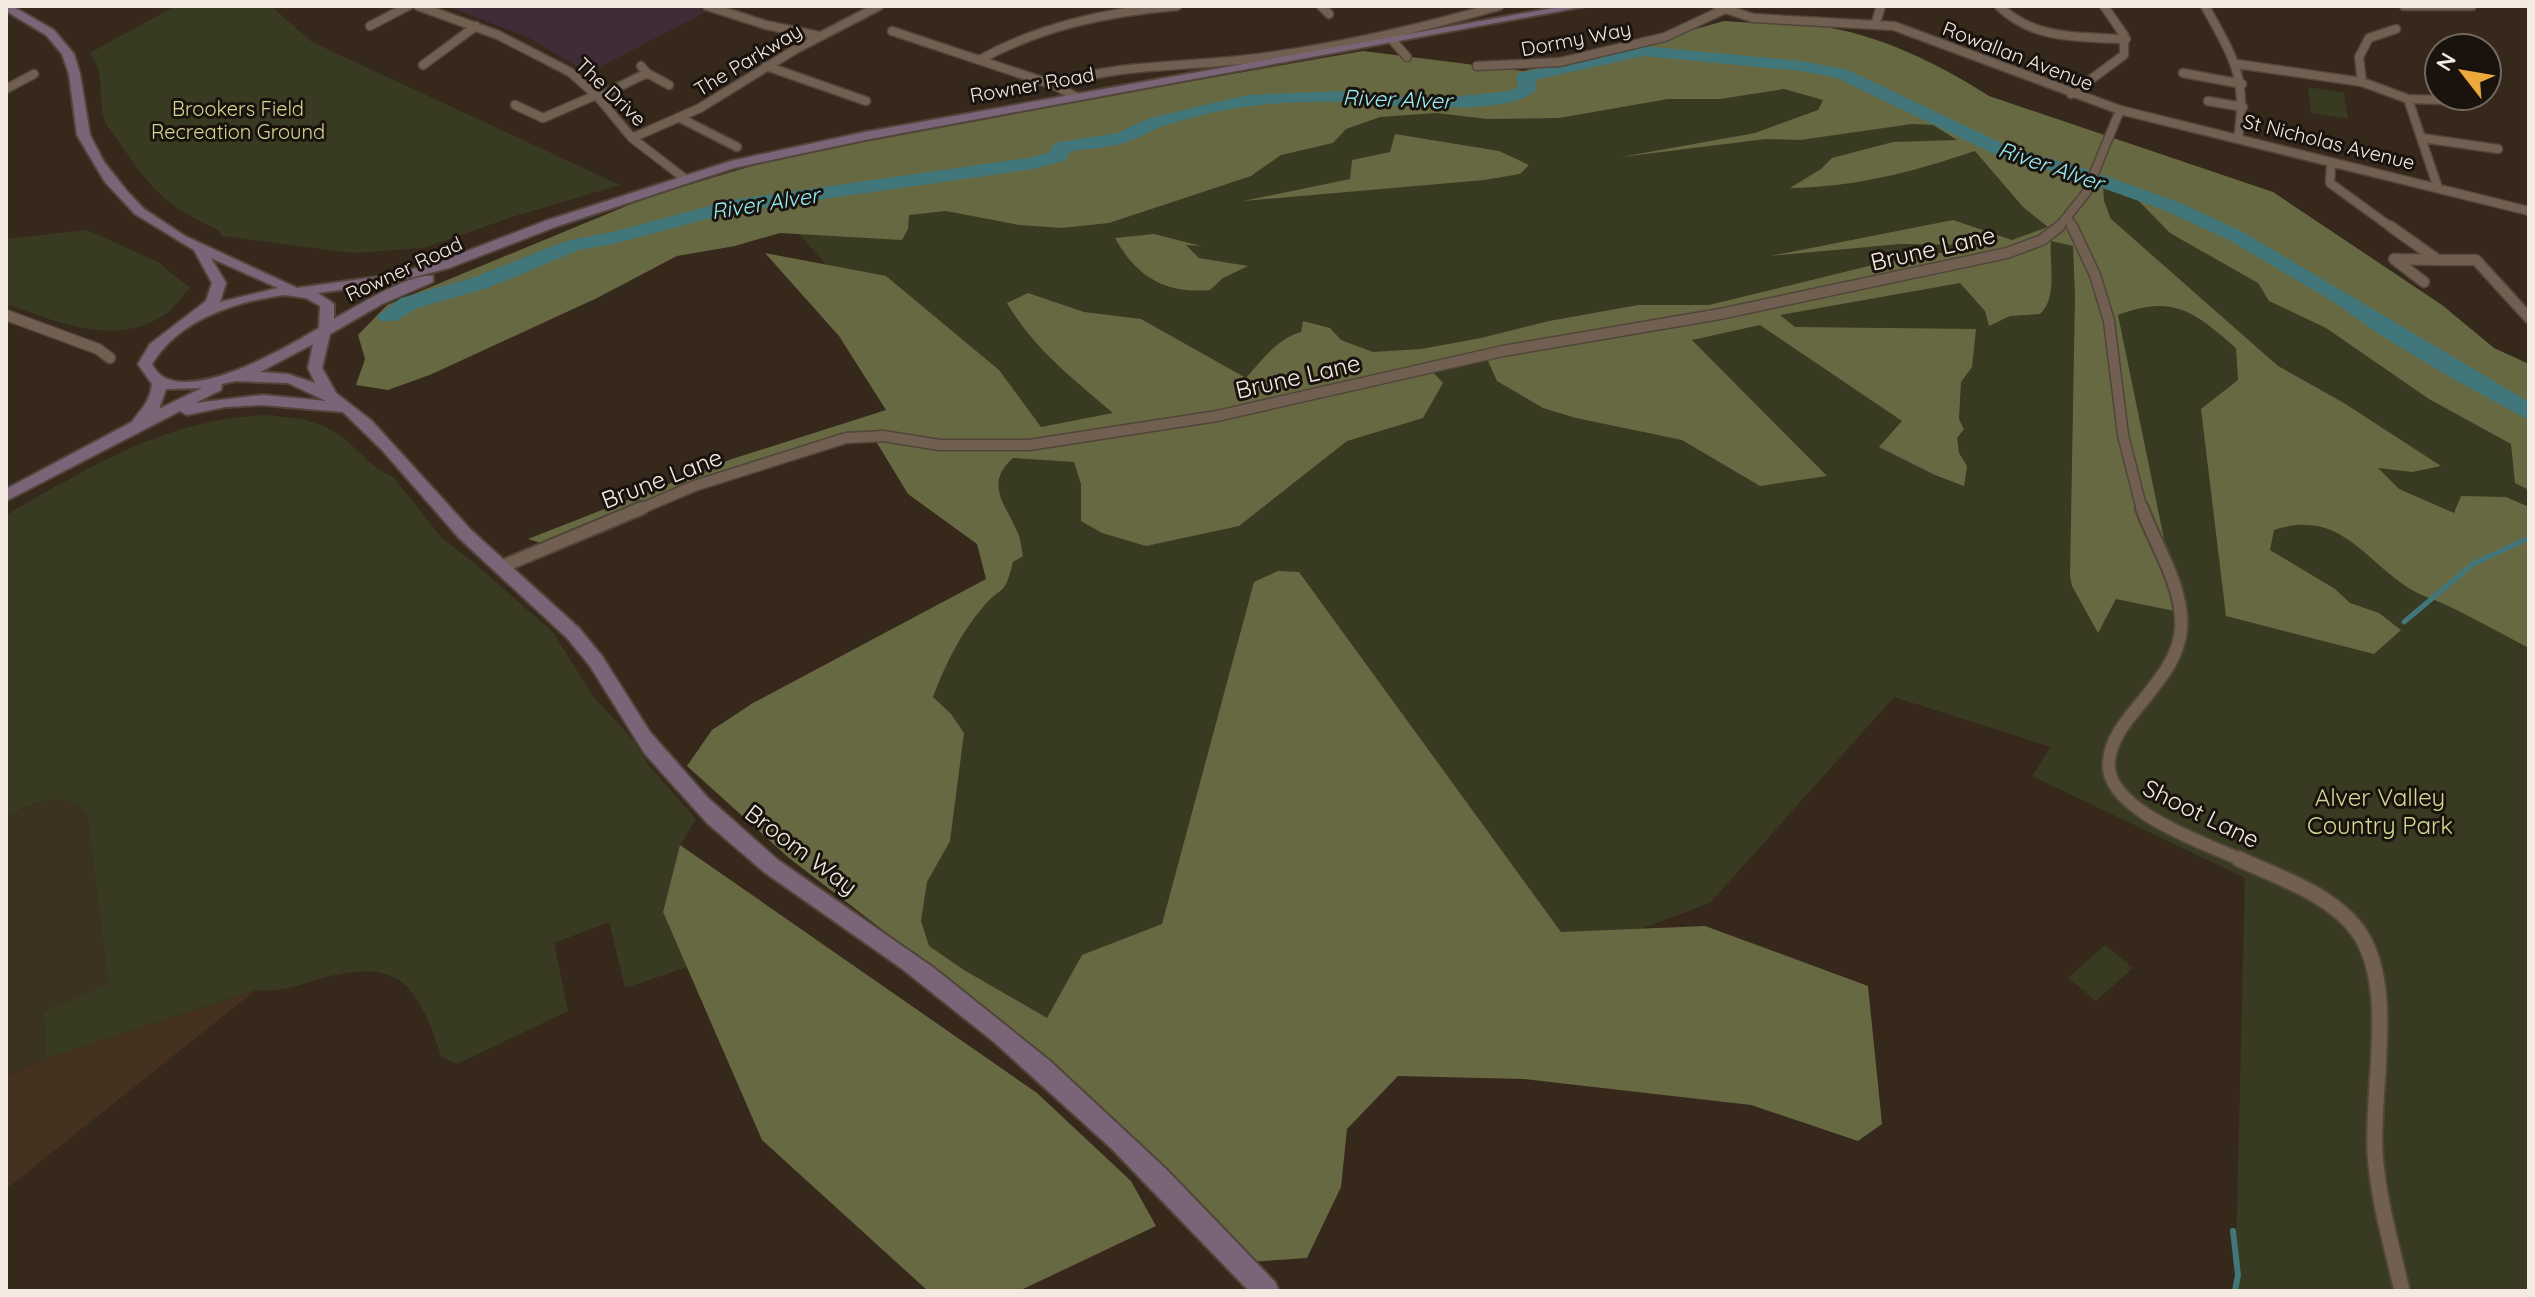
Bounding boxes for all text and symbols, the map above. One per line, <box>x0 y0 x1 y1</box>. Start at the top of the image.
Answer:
street label: Rowallan Avenue <box>1939 15 2097 96</box>
street label: Dormy Way <box>1519 16 1633 61</box>
street label: The Parkway <box>689 18 806 101</box>
north arrow <box>2423 32 2503 112</box>
text: N <box>2430 48 2462 76</box>
street label: The Drive <box>571 52 652 131</box>
street label: Rowner Road <box>968 61 1096 108</box>
water label: River Alver <box>1342 83 1455 115</box>
park label: Brookers Field Recreation Ground <box>151 96 325 144</box>
street label: St Nicholas Avenue <box>2241 108 2418 175</box>
water label: River Alver <box>1995 135 2110 198</box>
water label: River Alver <box>709 180 824 225</box>
street label: Brune Lane <box>1867 219 1998 277</box>
street label: Rowner Road <box>341 231 466 307</box>
street label: Brune Lane <box>1232 347 1363 405</box>
street label: Brune Lane <box>597 441 726 515</box>
street label: Shoot Lane <box>2138 772 2264 854</box>
park label: Alver Valley Country Park <box>2307 782 2453 840</box>
street label: Broom Way <box>739 797 864 901</box>

